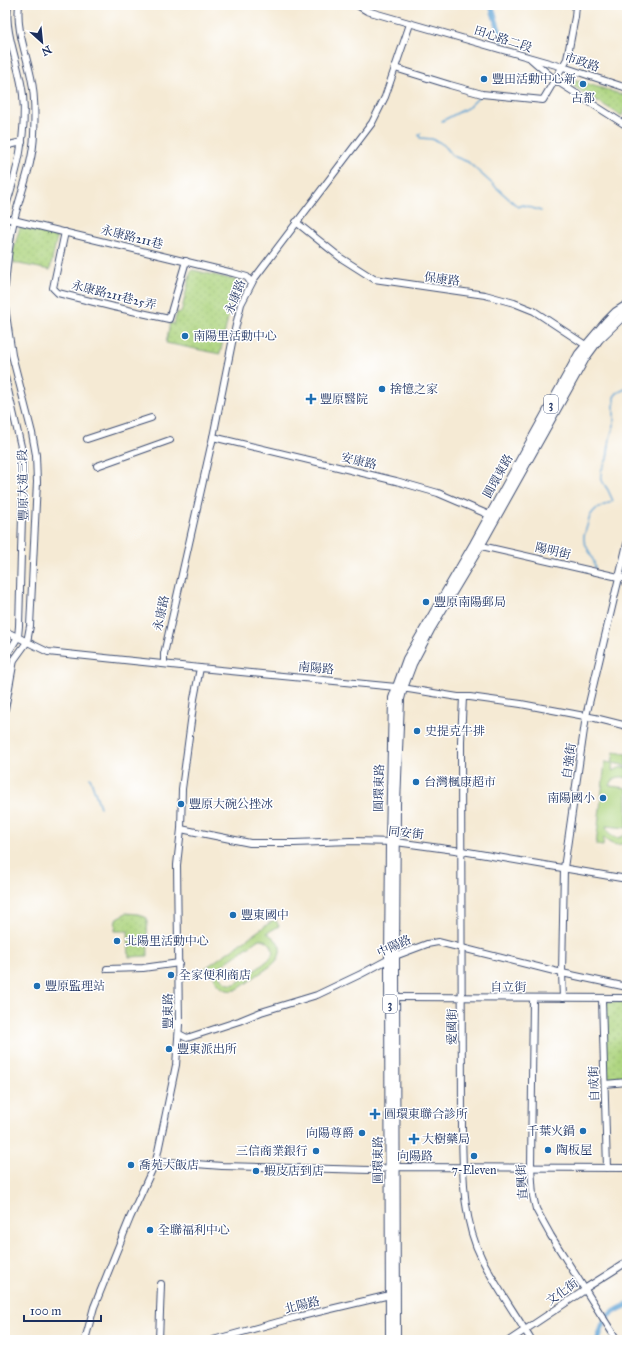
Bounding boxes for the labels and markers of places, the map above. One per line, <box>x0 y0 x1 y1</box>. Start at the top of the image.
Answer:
place label: 豐田活動中心新 <box>492 72 576 86</box>
marker: 豐田活動中心新 <box>479 74 489 84</box>
marker: 古都 <box>578 79 588 89</box>
place label: 古都 <box>571 91 595 105</box>
place label: 南陽里活動中心 <box>193 329 277 343</box>
marker: 南陽里活動中心 <box>180 331 190 341</box>
place label: 捨憶之家 <box>390 382 438 396</box>
marker: 捨憶之家 <box>377 384 387 394</box>
place label: 豐原醫院 <box>320 392 368 406</box>
marker: 豐原醫院 <box>305 393 317 405</box>
place label: 豐原南陽郵局 <box>434 595 506 609</box>
marker: 豐原南陽郵局 <box>421 597 431 607</box>
place label: 史提克牛排 <box>425 724 485 738</box>
marker: 史提克牛排 <box>412 726 422 736</box>
place label: 台灣楓康超市 <box>424 775 496 789</box>
marker: 台灣楓康超市 <box>411 777 421 787</box>
place label: 南陽國小 <box>547 791 595 805</box>
marker: 南陽國小 <box>598 793 608 803</box>
place label: 豐原大碗公挫冰 <box>189 797 273 811</box>
marker: 豐原大碗公挫冰 <box>176 799 186 809</box>
place label: 豐東國中 <box>241 908 289 922</box>
marker: 豐東國中 <box>228 910 238 920</box>
place label: 北陽里活動中心 <box>125 934 209 948</box>
marker: 北陽里活動中心 <box>112 936 122 946</box>
place label: 全家便利商店 <box>179 968 251 982</box>
marker: 全家便利商店 <box>166 970 176 980</box>
place label: 豐原監理站 <box>45 979 105 993</box>
marker: 豐原監理站 <box>32 981 42 991</box>
place label: 豐東派出所 <box>177 1042 237 1056</box>
marker: 豐東派出所 <box>164 1044 174 1054</box>
place label: 圓環東聯合診所 <box>384 1107 468 1121</box>
marker: 圓環東聯合診所 <box>369 1108 381 1120</box>
place label: 千葉火鍋 <box>527 1124 575 1138</box>
place label: 向陽尊爵 <box>306 1126 354 1140</box>
marker: 千葉火鍋 <box>578 1126 588 1136</box>
marker: 向陽尊爵 <box>357 1128 367 1138</box>
place label: 大樹藥局 <box>422 1132 470 1146</box>
marker: 大樹藥局 <box>409 1134 419 1144</box>
place label: 陶板屋 <box>556 1143 592 1157</box>
place label: 三信商業銀行 <box>236 1144 308 1158</box>
marker: 陶板屋 <box>543 1145 553 1155</box>
marker: 三信商業銀行 <box>311 1146 321 1156</box>
marker: 7-Eleven <box>469 1151 479 1161</box>
place label: 喬苑大飯店 <box>139 1158 199 1172</box>
marker: 喬苑大飯店 <box>126 1160 136 1170</box>
place label: 7-Eleven <box>451 1163 497 1177</box>
place label: 蝦皮店到店 <box>264 1164 324 1178</box>
marker: 蝦皮店到店 <box>251 1166 261 1176</box>
place label: 全聯福利中心 <box>158 1223 230 1237</box>
marker: 全聯福利中心 <box>145 1225 155 1235</box>

